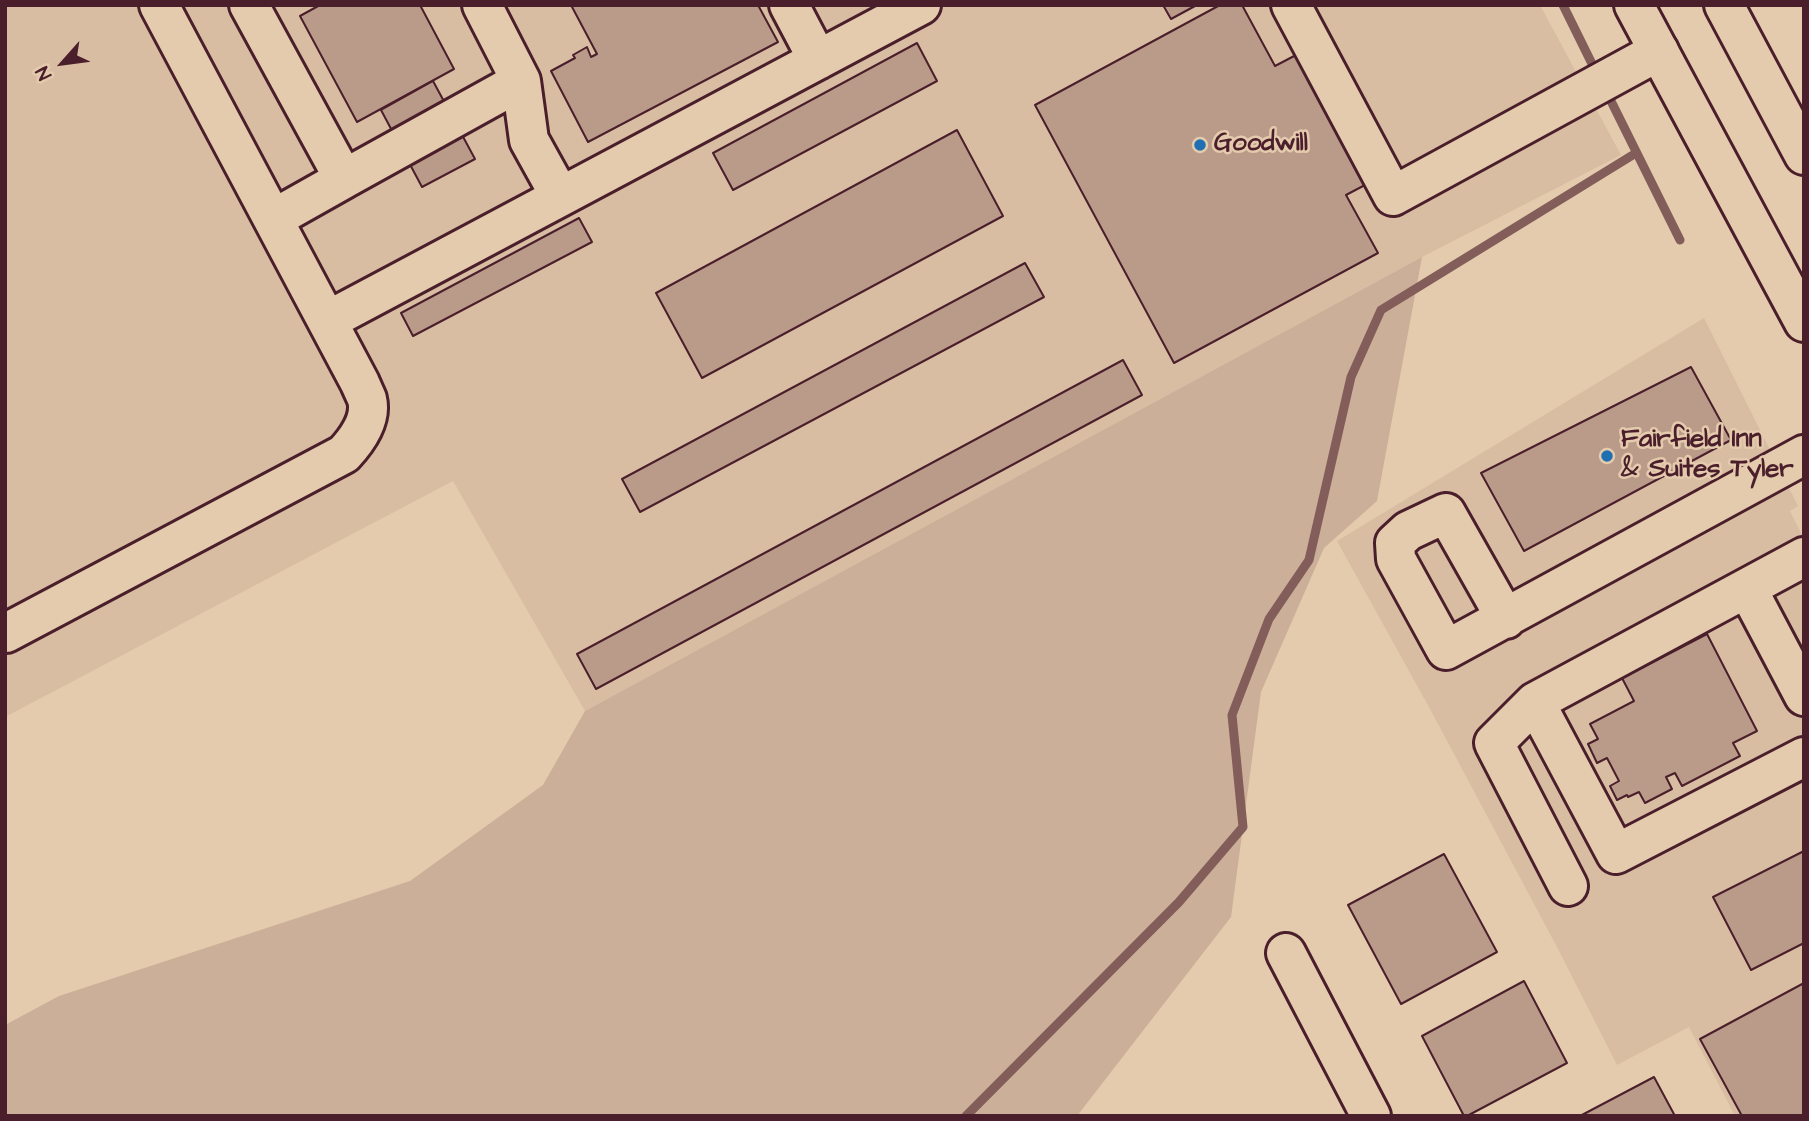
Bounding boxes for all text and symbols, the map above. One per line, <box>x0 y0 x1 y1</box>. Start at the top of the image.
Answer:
north arrow <box>28 28 98 98</box>
text: N <box>29 61 59 85</box>
place label: Goodwill <box>1214 129 1308 161</box>
marker: Goodwill <box>1192 137 1208 153</box>
place label: Fairfield Inn & Suites Tyler <box>1621 425 1794 486</box>
marker: Fairfield Inn & Suites Tyler <box>1599 448 1615 464</box>

